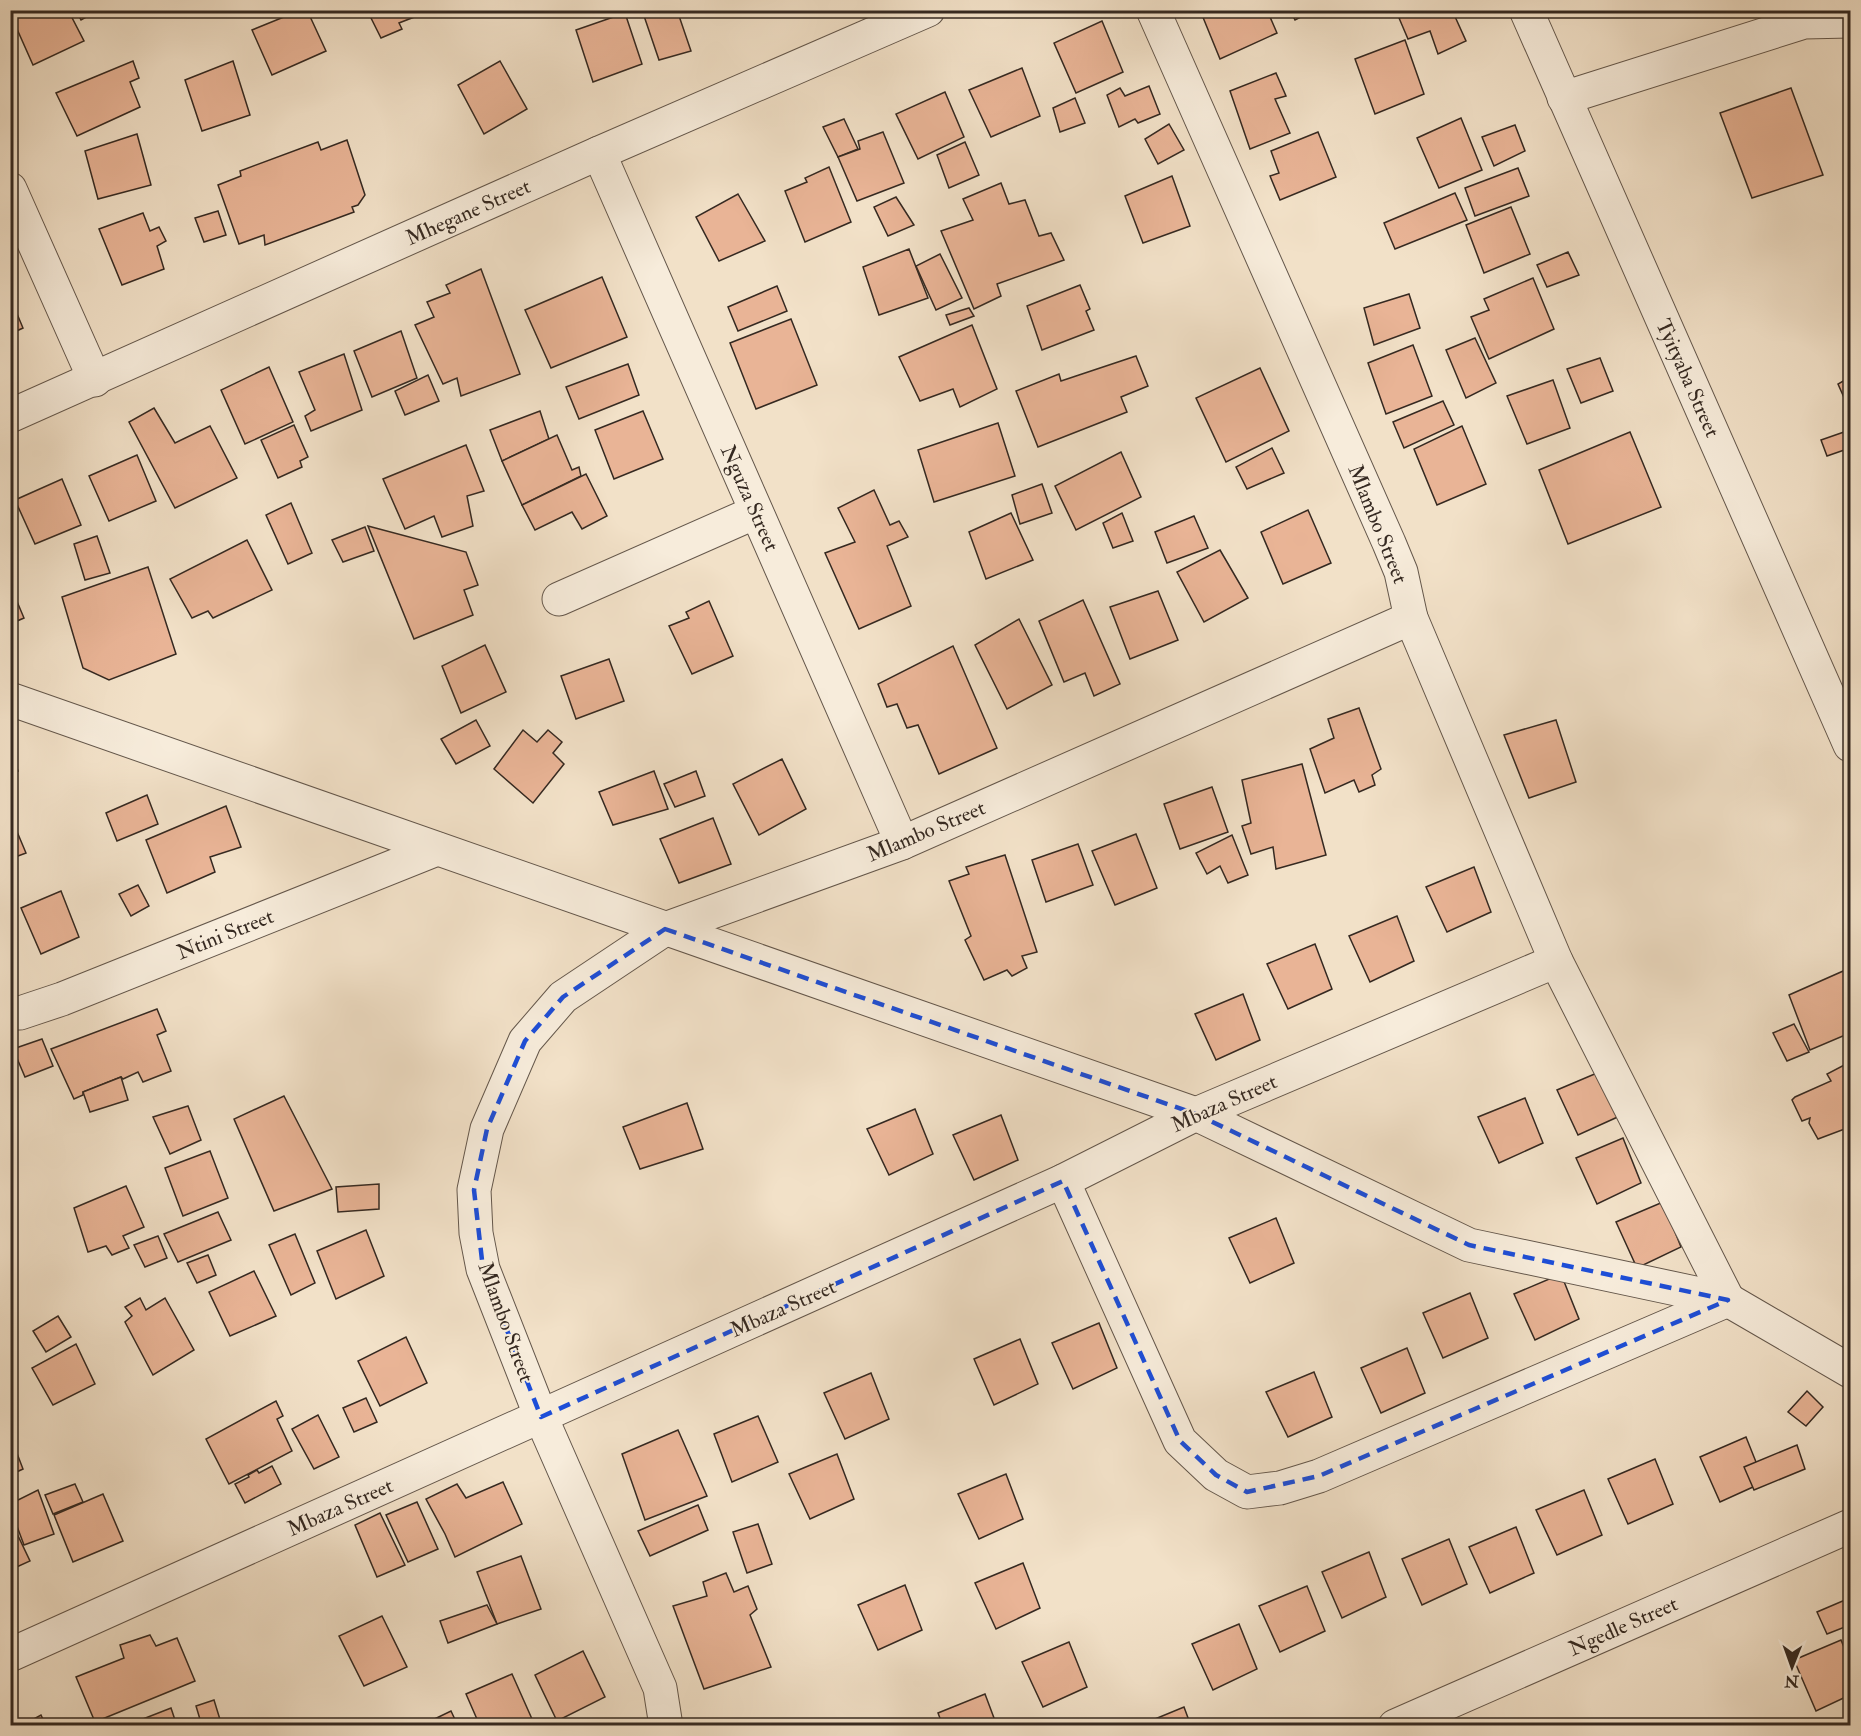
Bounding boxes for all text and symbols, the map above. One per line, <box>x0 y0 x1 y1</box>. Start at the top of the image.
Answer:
street label: Mhegane Street <box>402 173 535 252</box>
street label: Tyityaba Street <box>1649 315 1726 442</box>
street label: Nguza Street <box>714 441 785 556</box>
street label: Mlambo Street <box>1341 461 1414 588</box>
street label: Mlambo Street <box>863 794 990 869</box>
street label: Ntini Street <box>173 903 278 966</box>
street label: Mbaza Street <box>1167 1068 1282 1139</box>
street label: Mlambo Street <box>471 1258 540 1386</box>
street label: Mbaza Street <box>726 1273 841 1344</box>
street label: Mbaza Street <box>283 1472 398 1543</box>
street label: Ngedle Street <box>1564 1590 1682 1663</box>
north arrow <box>1762 1637 1822 1697</box>
text: N <box>1784 1671 1800 1691</box>

